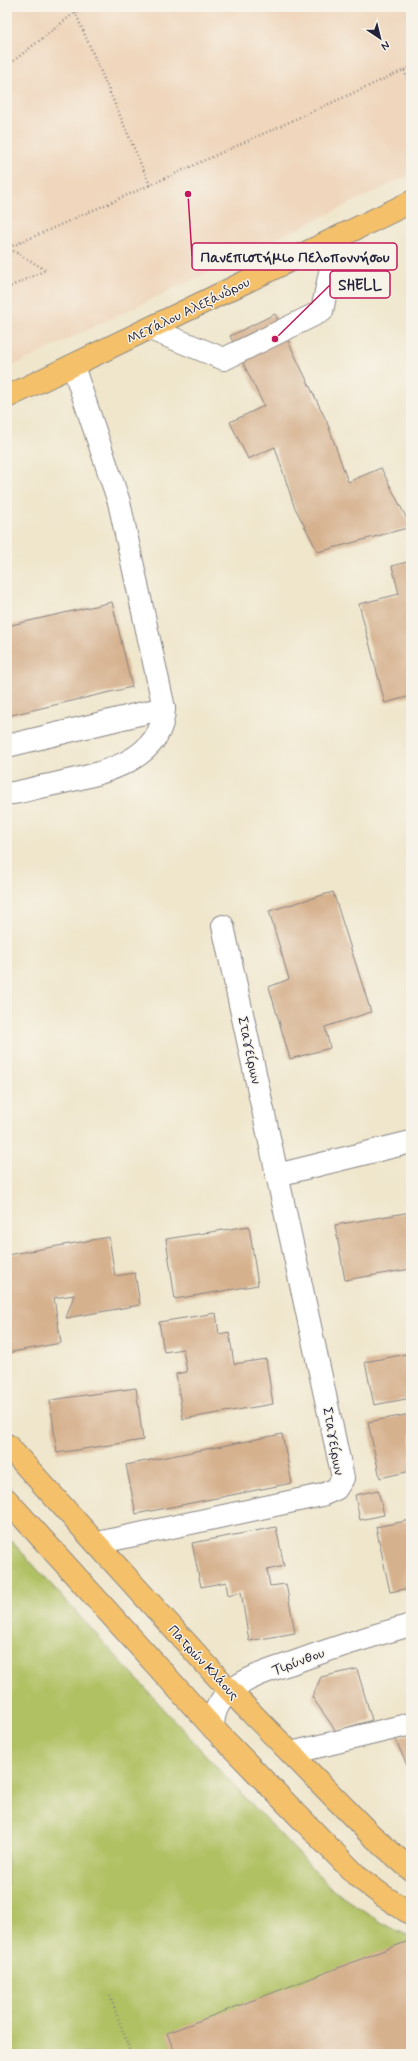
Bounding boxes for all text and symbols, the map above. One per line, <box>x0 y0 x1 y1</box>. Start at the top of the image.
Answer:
north arrow <box>360 18 400 58</box>
text: N <box>378 38 392 53</box>
callout: Πανεπιστήμιο Πελοποννήσου <box>192 243 397 270</box>
text: Πανεπιστήμιο Πελοποννήσου <box>200 248 390 268</box>
callout: SHELL <box>330 271 390 298</box>
street label: Μεγάλου Αλεξάνδρου <box>124 273 253 348</box>
text: SHELL <box>338 276 383 296</box>
street label: Σταγείρων <box>233 1015 265 1086</box>
street label: Σταγείρων <box>318 1406 348 1477</box>
street label: Πατρών Κλάους <box>164 1621 243 1704</box>
street label: Τιρύνθου <box>269 1644 327 1680</box>

